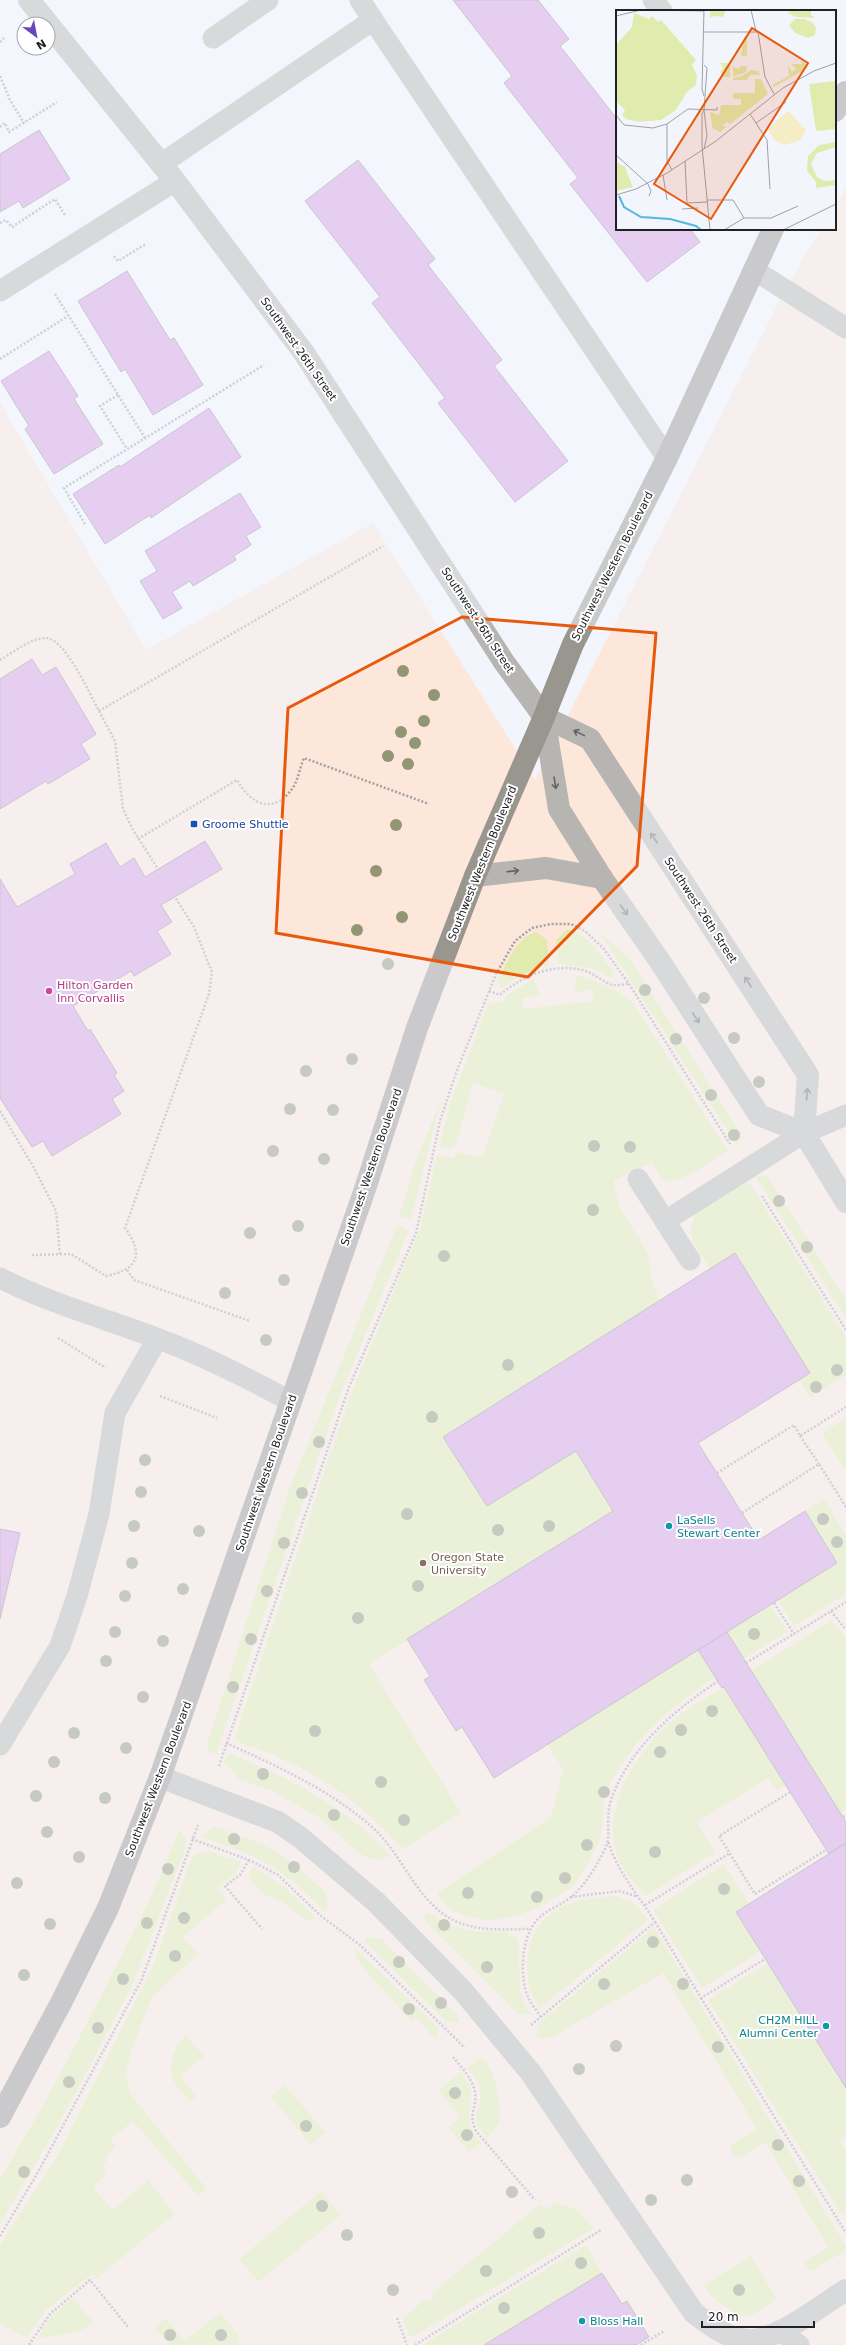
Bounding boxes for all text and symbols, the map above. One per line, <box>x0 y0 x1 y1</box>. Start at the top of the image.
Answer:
inset map <box>616 10 836 230</box>
north arrow <box>16 16 56 56</box>
text: N <box>34 36 48 52</box>
street label: Southwest 26th Street <box>258 295 340 404</box>
street label: Southwest Western Boulevard <box>569 490 656 643</box>
street label: Southwest 26th Street <box>439 565 517 676</box>
one-way arrow <box>573 729 585 736</box>
one-way arrow <box>551 776 559 789</box>
street label: Southwest Western Boulevard <box>445 784 519 942</box>
place label: Groome Shuttle <box>202 818 289 831</box>
marker: Groome Shuttle <box>189 819 199 829</box>
one-way arrow <box>650 832 658 843</box>
street label: Southwest 26th Street <box>662 855 740 966</box>
one-way arrow <box>506 868 519 875</box>
one-way arrow <box>620 904 628 915</box>
one-way arrow <box>744 977 752 988</box>
place label: Hilton Garden Inn Corvallis <box>57 979 133 1005</box>
marker: Hilton Garden Inn Corvallis <box>44 986 54 996</box>
one-way arrow <box>692 1012 700 1023</box>
street label: Southwest Western Boulevard <box>338 1087 405 1248</box>
one-way arrow <box>804 1088 811 1101</box>
street label: Southwest Western Boulevard <box>233 1393 300 1554</box>
place label: LaSells Stewart Center <box>677 1514 761 1540</box>
marker: LaSells Stewart Center <box>664 1521 674 1531</box>
place label: Oregon State University <box>431 1551 504 1577</box>
marker: Oregon State University <box>418 1558 428 1568</box>
street label: Southwest Western Boulevard <box>123 1700 194 1859</box>
place label: CH2M HILL Alumni Center <box>739 2014 819 2040</box>
marker: CH2M HILL Alumni Center <box>821 2021 831 2031</box>
scale bar <box>702 2303 814 2329</box>
text: 20 m <box>708 2310 739 2324</box>
place label: Bloss Hall <box>590 2315 643 2328</box>
marker: Bloss Hall <box>577 2316 587 2326</box>

